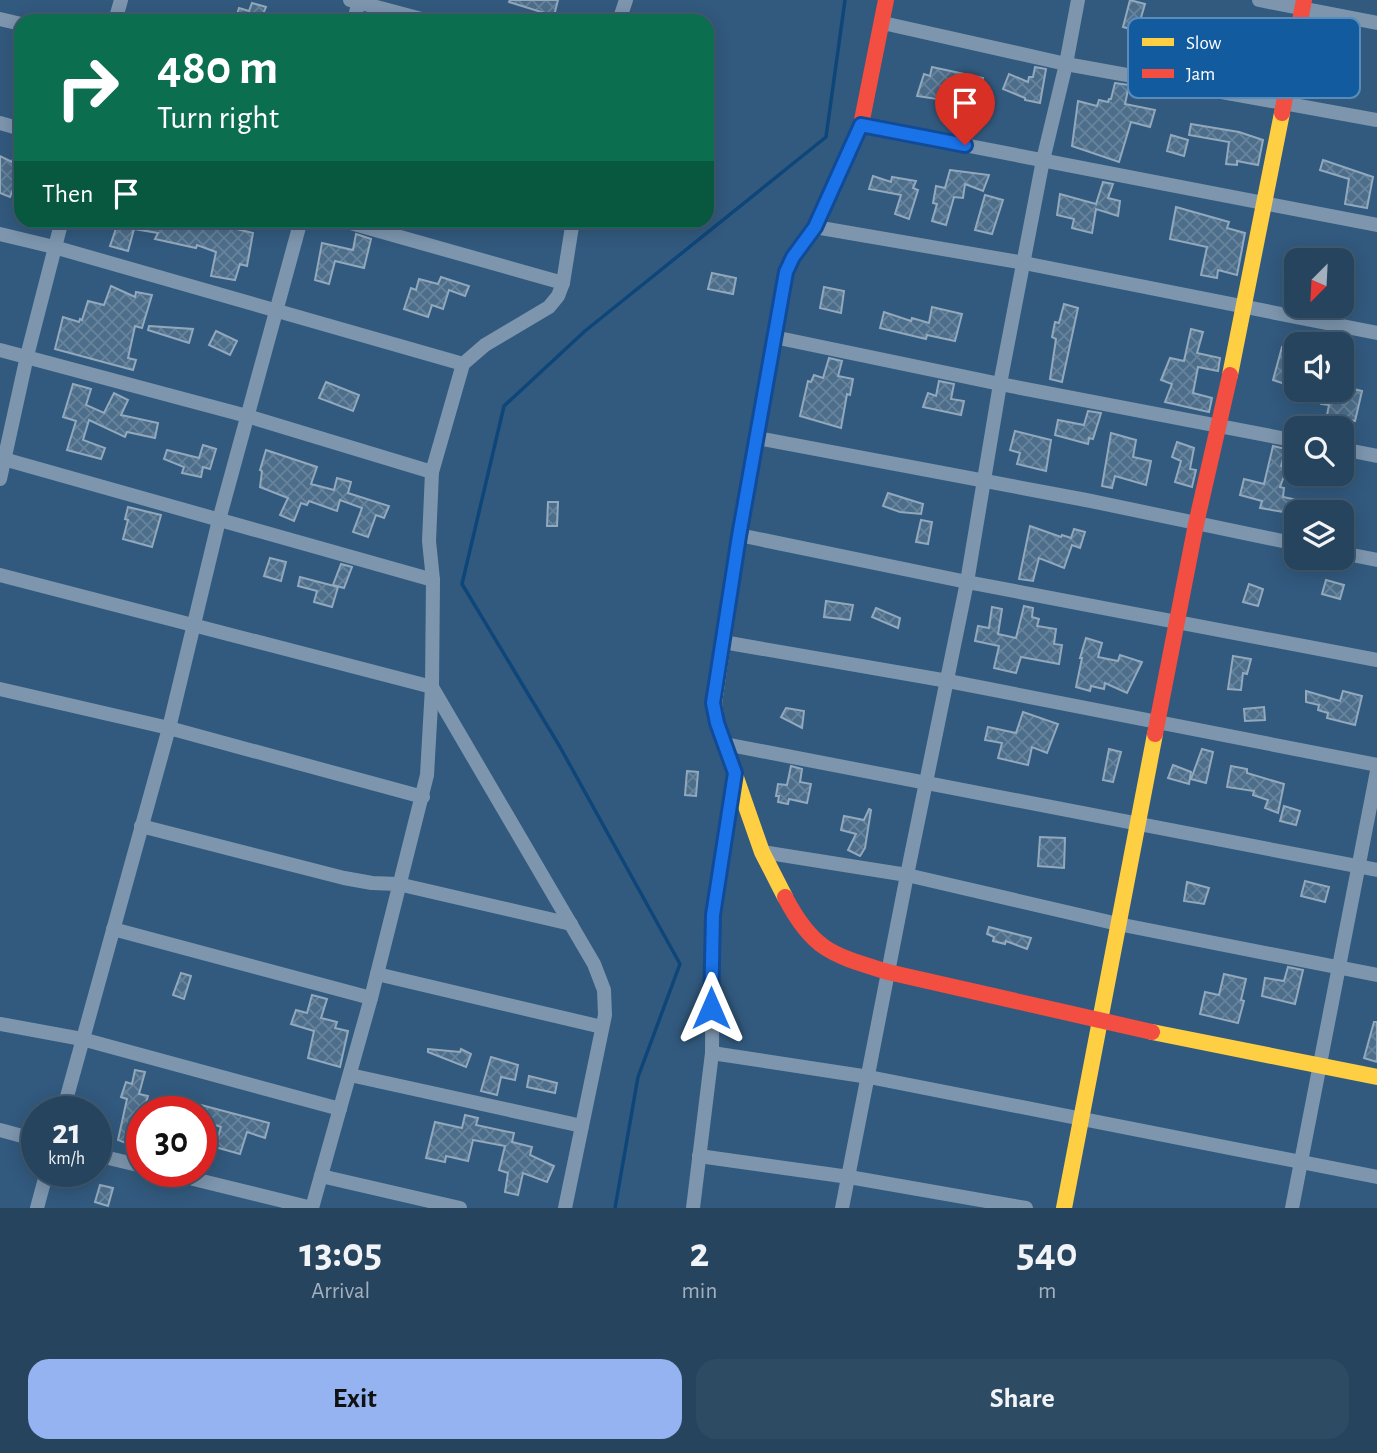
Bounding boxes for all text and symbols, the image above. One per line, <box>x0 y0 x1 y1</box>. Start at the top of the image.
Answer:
legend <box>1128 18 1360 98</box>
text: Slow <box>1186 34 1222 53</box>
icon: right <box>42 42 133 133</box>
text: 480 m <box>157 44 278 93</box>
text: Jam <box>1186 65 1215 84</box>
pin <box>935 73 995 145</box>
icon: arrive <box>946 84 984 122</box>
text: Turn right <box>157 102 279 134</box>
icon: arrive <box>107 175 145 213</box>
text: Then <box>42 181 93 207</box>
north arrow <box>1284 248 1354 318</box>
map controls <box>1284 248 1354 570</box>
button: sound <box>1284 332 1354 402</box>
button: search <box>1284 416 1354 486</box>
button: layers <box>1284 500 1354 570</box>
position arrow <box>674 971 748 1045</box>
speed limit sign: 30 <box>126 1096 217 1187</box>
text: 21 <box>52 1115 81 1150</box>
text: km/h <box>48 1150 85 1168</box>
text: 13:05 <box>299 1232 382 1274</box>
text: 2 <box>689 1232 709 1274</box>
text: 540 <box>1017 1232 1078 1274</box>
text: Arrival <box>311 1280 370 1303</box>
text: min <box>681 1280 717 1303</box>
text: m <box>1038 1280 1056 1303</box>
button: Exit <box>28 1359 682 1439</box>
button: Share <box>696 1359 1349 1439</box>

